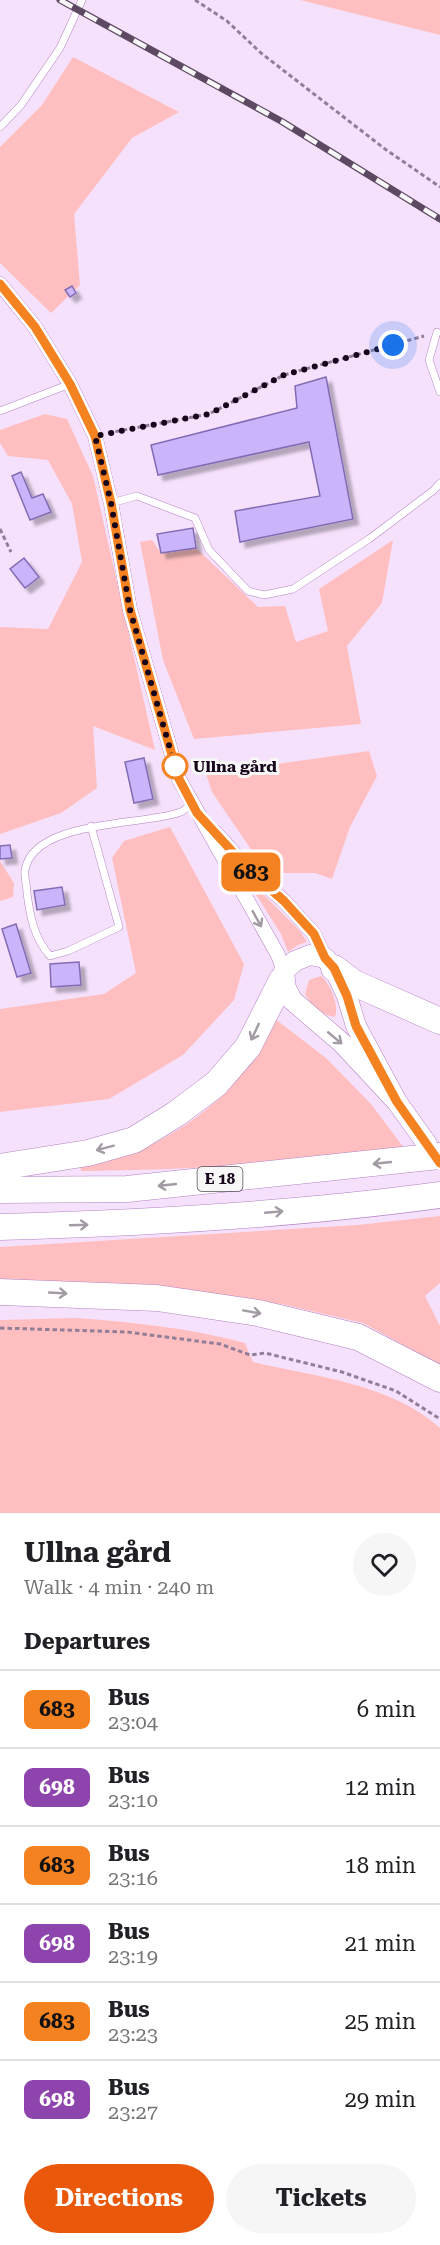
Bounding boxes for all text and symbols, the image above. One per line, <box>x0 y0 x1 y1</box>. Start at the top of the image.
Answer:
your location <box>378 330 408 360</box>
marker: Ullna gård <box>162 753 188 779</box>
place label: Ullna gård <box>193 757 277 776</box>
line badge: 683 <box>216 852 286 892</box>
text: 683 <box>233 860 269 884</box>
one-way arrow <box>252 909 263 927</box>
one-way arrow <box>249 1023 261 1041</box>
one-way arrow <box>327 1031 343 1044</box>
one-way arrow <box>96 1143 115 1154</box>
one-way arrow <box>372 1158 392 1169</box>
road number: E 18 <box>198 1167 242 1191</box>
one-way arrow <box>158 1180 177 1191</box>
one-way arrow <box>263 1206 283 1217</box>
one-way arrow <box>69 1220 89 1231</box>
one-way arrow <box>48 1288 68 1299</box>
one-way arrow <box>242 1307 262 1318</box>
button: heart <box>353 1533 416 1596</box>
text: Ullna gård <box>24 1536 171 1569</box>
text: Walk · 4 min · 240 m <box>24 1575 214 1599</box>
text: Departures <box>24 1629 150 1654</box>
text: Bus <box>108 1685 150 1710</box>
text: 683 <box>39 1697 75 1721</box>
text: 6 min <box>357 1697 416 1722</box>
text: 23:04 <box>108 1710 158 1734</box>
text: Bus <box>108 1763 150 1788</box>
text: 698 <box>39 1775 75 1799</box>
text: 12 min <box>345 1775 416 1800</box>
text: 23:10 <box>108 1788 158 1812</box>
text: Bus <box>108 1841 150 1866</box>
text: 683 <box>39 1853 75 1877</box>
text: 18 min <box>345 1853 416 1878</box>
text: 23:16 <box>108 1866 158 1890</box>
text: Bus <box>108 1919 150 1944</box>
text: 698 <box>39 1931 75 1955</box>
text: 21 min <box>345 1931 416 1956</box>
text: 23:19 <box>108 1944 158 1968</box>
text: Bus <box>108 1997 150 2022</box>
text: 683 <box>39 2009 75 2033</box>
text: 25 min <box>345 2009 416 2034</box>
text: 23:23 <box>108 2022 158 2046</box>
text: Bus <box>108 2075 150 2100</box>
text: 698 <box>39 2087 75 2111</box>
text: 29 min <box>345 2087 416 2112</box>
text: 23:27 <box>108 2100 158 2124</box>
button: Directions <box>24 2164 214 2233</box>
button: Tickets <box>226 2164 416 2233</box>

